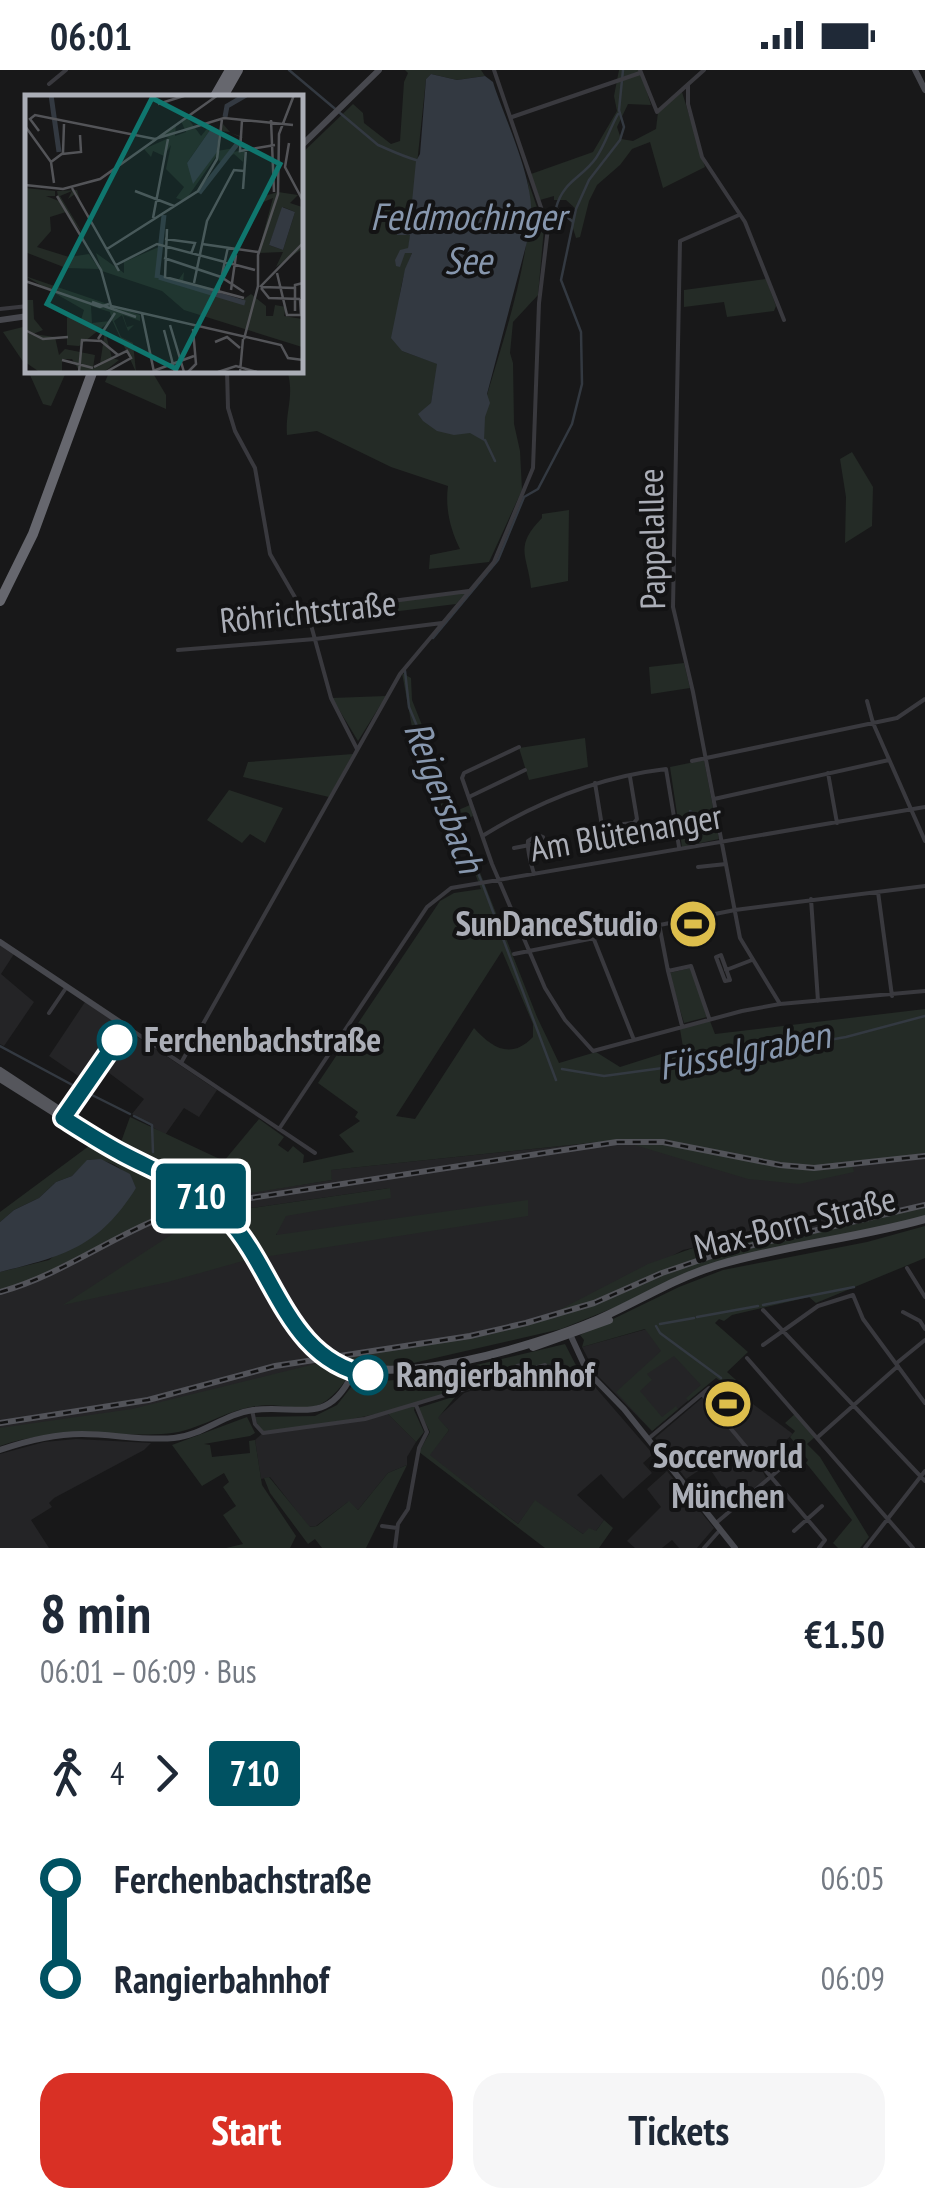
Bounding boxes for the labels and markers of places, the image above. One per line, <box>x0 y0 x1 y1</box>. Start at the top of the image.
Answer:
sports icon: SunDanceStudio <box>667 898 719 950</box>
place label: SunDanceStudio <box>455 900 658 946</box>
place label: Ferchenbachstraße <box>144 1016 381 1062</box>
marker: Ferchenbachstraße <box>98 1021 136 1059</box>
place label: Rangierbahnhof <box>396 1351 596 1397</box>
marker: Rangierbahnhof <box>349 1356 387 1394</box>
sports icon: Soccerworld München <box>702 1378 754 1430</box>
place label: Soccerworld München <box>653 1432 803 1518</box>

